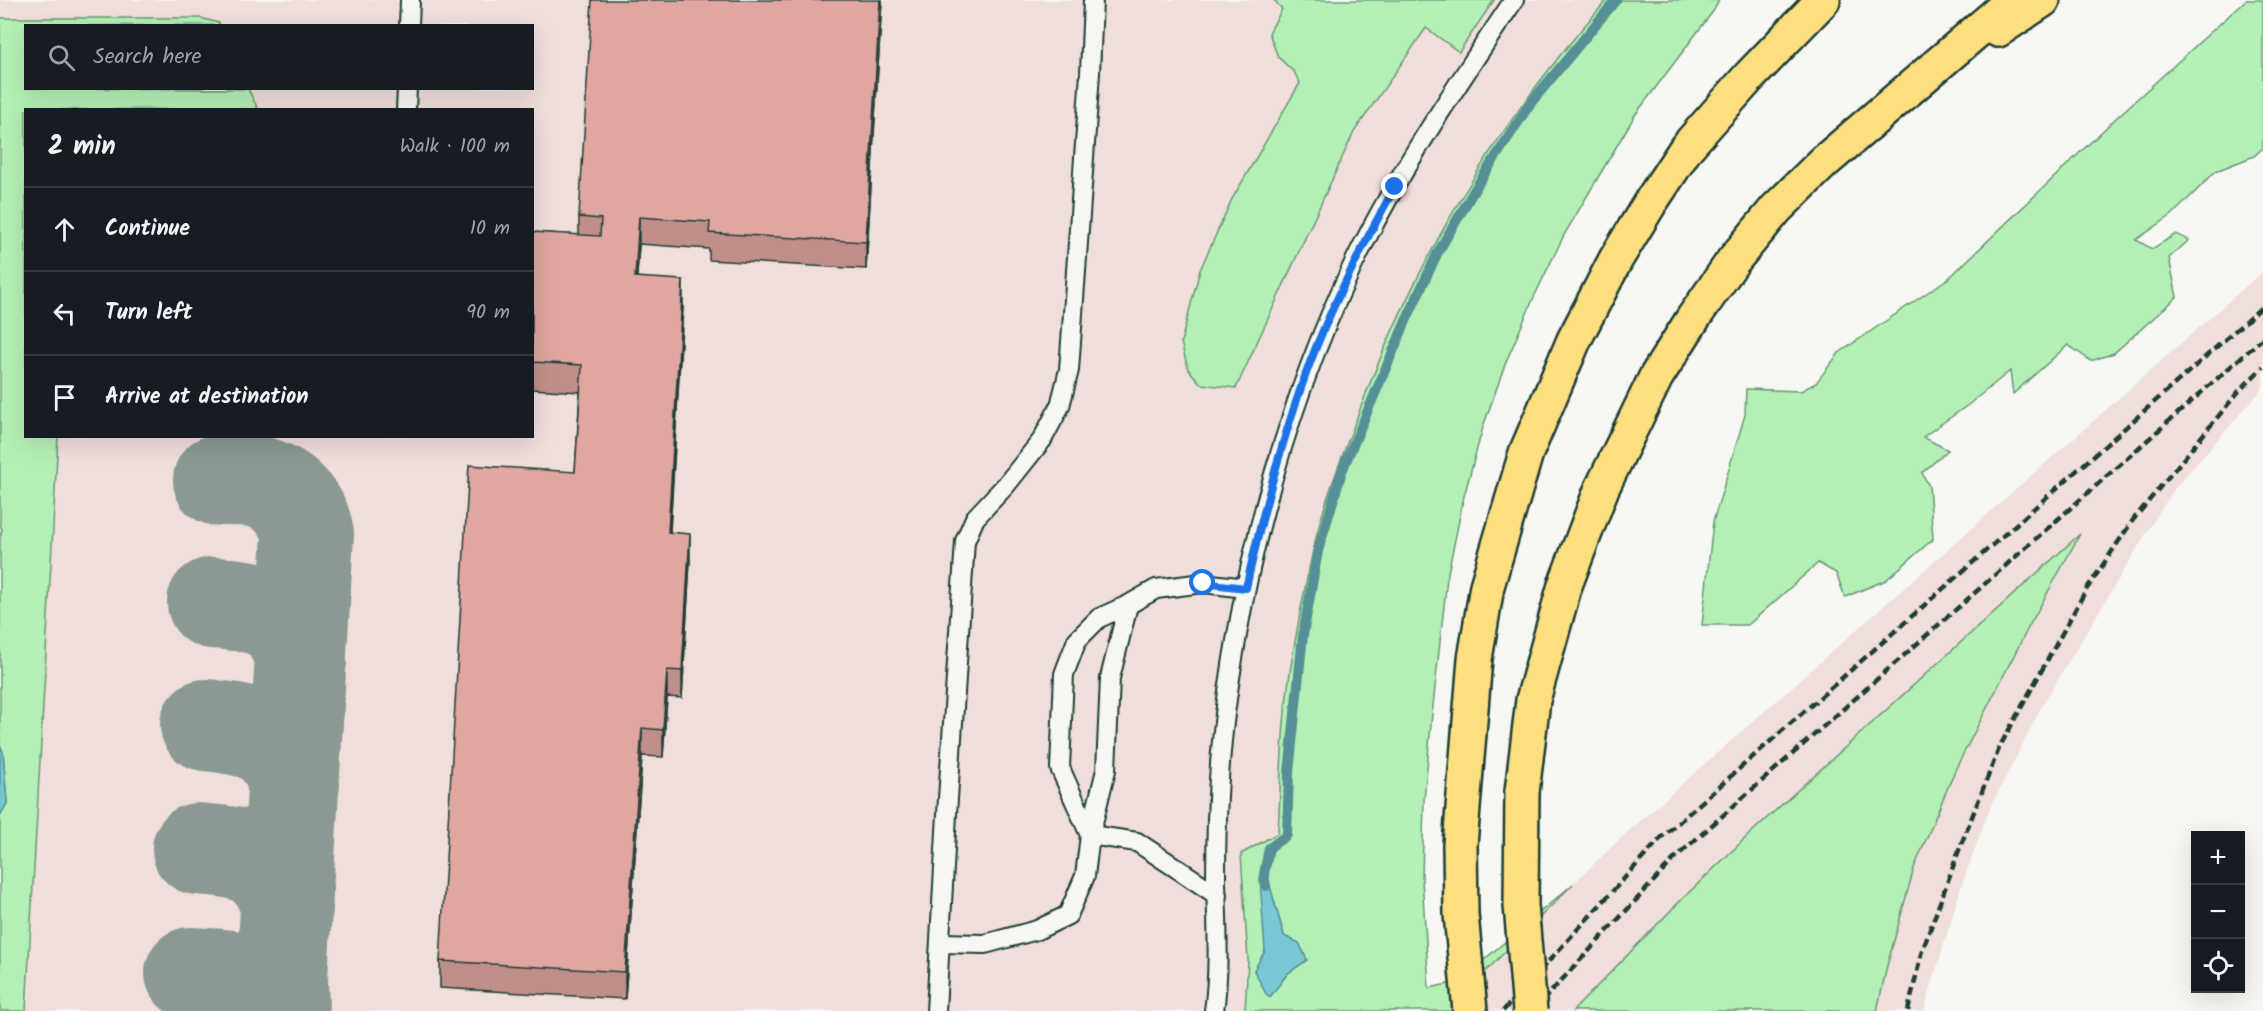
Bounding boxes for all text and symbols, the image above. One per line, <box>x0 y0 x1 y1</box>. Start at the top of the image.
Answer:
search box <box>24 24 534 90</box>
text: Search here <box>93 40 201 75</box>
icon: search <box>45 41 78 74</box>
text: 2 min <box>48 126 116 168</box>
text: Walk · 100 m <box>400 131 510 163</box>
route end <box>1381 173 1407 199</box>
text: Continue <box>105 212 190 247</box>
icon: ahead <box>48 213 81 246</box>
text: 10 m <box>470 213 510 245</box>
text: Turn left <box>105 296 192 331</box>
icon: left <box>48 297 81 330</box>
text: 90 m <box>466 297 510 329</box>
text: Arrive at destination <box>105 380 308 415</box>
icon: arrive <box>48 381 81 414</box>
route start <box>1189 569 1215 595</box>
map controls <box>2191 831 2245 993</box>
button: + <box>2191 831 2245 885</box>
button: − <box>2191 885 2245 939</box>
button: locate <box>2191 939 2245 993</box>

